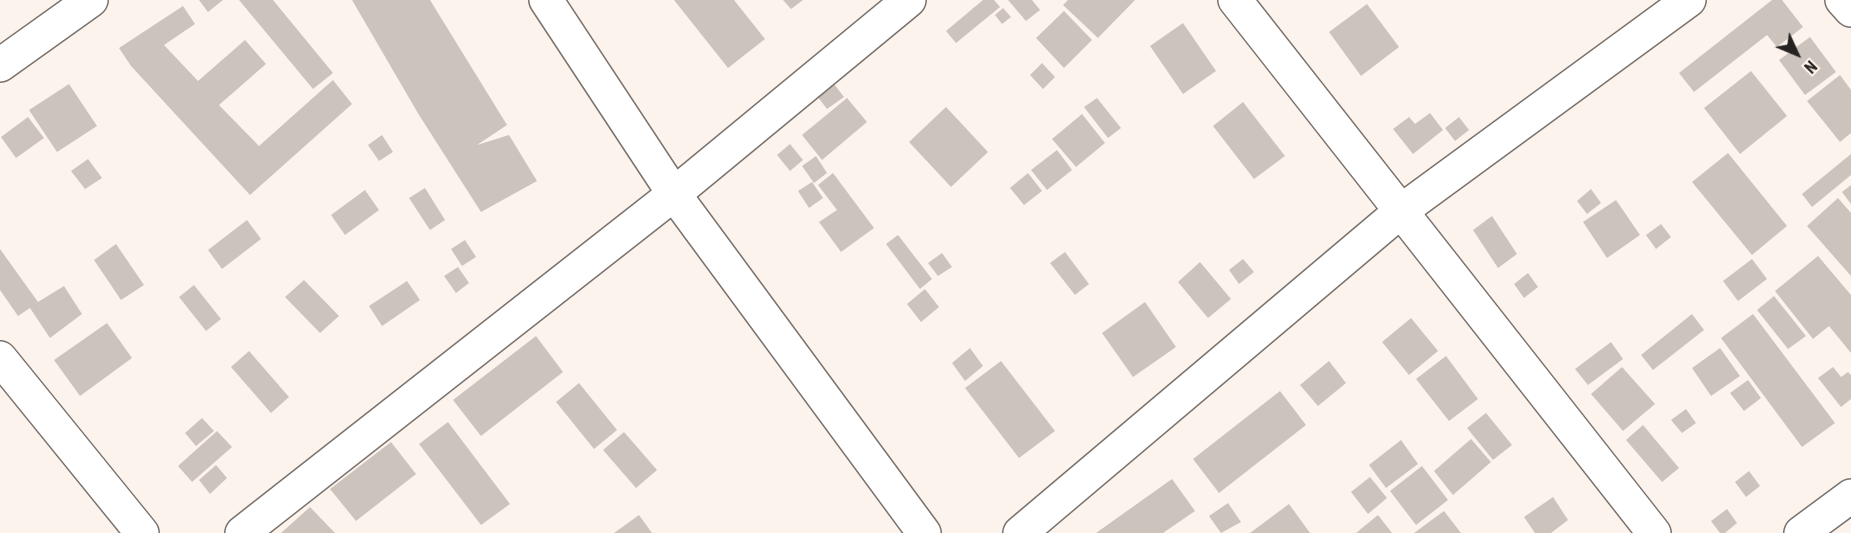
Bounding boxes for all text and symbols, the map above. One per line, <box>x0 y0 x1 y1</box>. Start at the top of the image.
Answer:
north arrow <box>1767 24 1827 84</box>
text: N <box>1800 57 1821 77</box>

